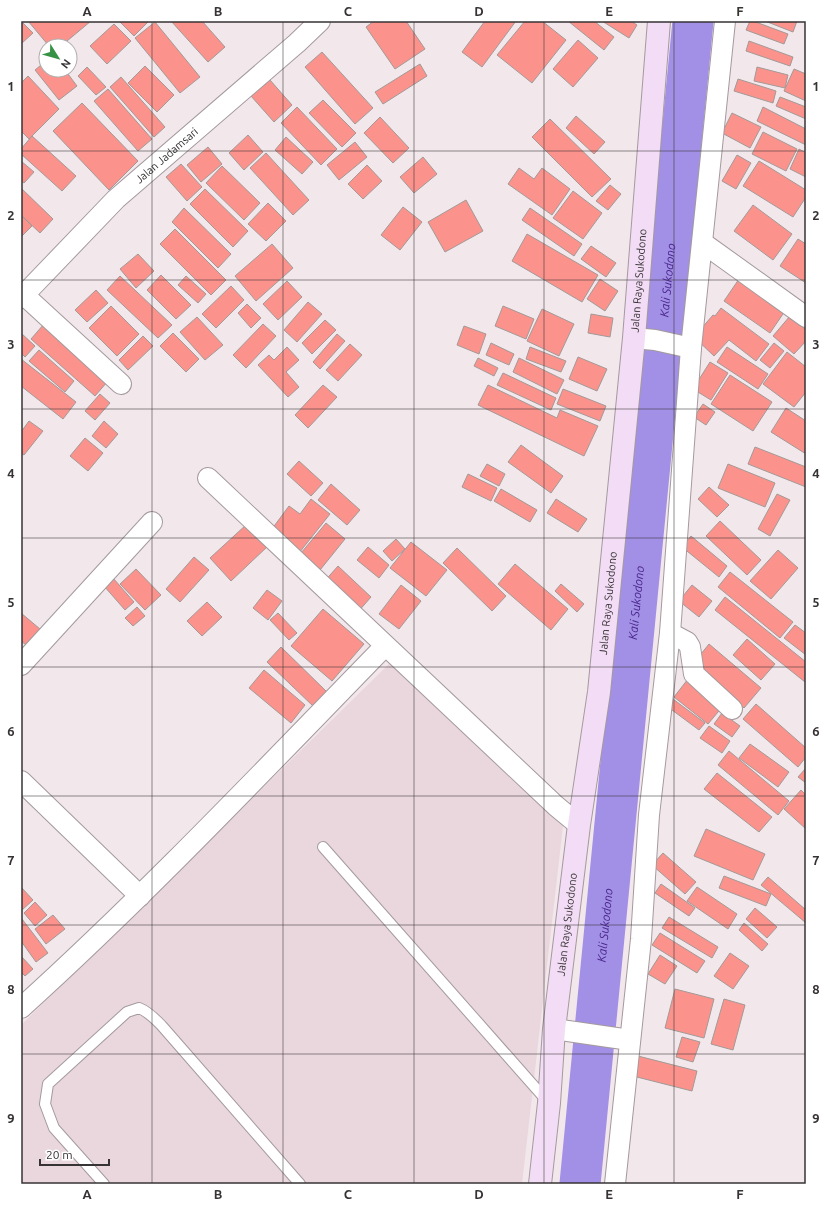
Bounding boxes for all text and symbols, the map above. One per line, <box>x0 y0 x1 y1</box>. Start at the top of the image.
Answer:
text: A <box>82 4 92 18</box>
text: B <box>214 4 223 18</box>
text: C <box>344 4 353 18</box>
text: D <box>474 4 484 18</box>
text: E <box>605 4 613 18</box>
text: F <box>736 4 744 18</box>
north arrow <box>38 38 78 78</box>
text: N <box>59 57 73 71</box>
text: 1 <box>7 79 15 93</box>
text: 1 <box>812 79 820 93</box>
street label: Jalan Jadamsari <box>133 125 200 186</box>
text: 2 <box>7 208 15 222</box>
text: 2 <box>812 208 820 222</box>
street label: Jalan Raya Sukodono <box>628 228 649 333</box>
water label: Kali Sukodono <box>657 242 677 318</box>
text: 3 <box>7 337 15 351</box>
text: 3 <box>812 337 820 351</box>
text: 4 <box>7 466 15 480</box>
text: 4 <box>812 466 820 480</box>
street label: Jalan Raya Sukodono <box>597 551 619 655</box>
water label: Kali Sukodono <box>626 565 646 640</box>
text: 5 <box>7 595 15 609</box>
text: 5 <box>812 595 820 609</box>
text: 6 <box>7 724 15 738</box>
text: 6 <box>812 724 820 738</box>
text: 7 <box>7 853 15 867</box>
text: 7 <box>812 853 820 867</box>
street label: Jalan Raya Sukodono <box>555 872 579 977</box>
water label: Kali Sukodono <box>595 887 615 963</box>
text: 8 <box>7 982 15 996</box>
text: 8 <box>812 982 820 996</box>
text: 9 <box>7 1111 15 1125</box>
text: 9 <box>812 1111 820 1125</box>
scale bar <box>40 1141 109 1167</box>
text: 20 m <box>46 1148 73 1161</box>
text: A <box>82 1187 92 1201</box>
text: B <box>214 1187 223 1201</box>
text: C <box>344 1187 353 1201</box>
text: D <box>474 1187 484 1201</box>
text: E <box>605 1187 613 1201</box>
text: F <box>736 1187 744 1201</box>

